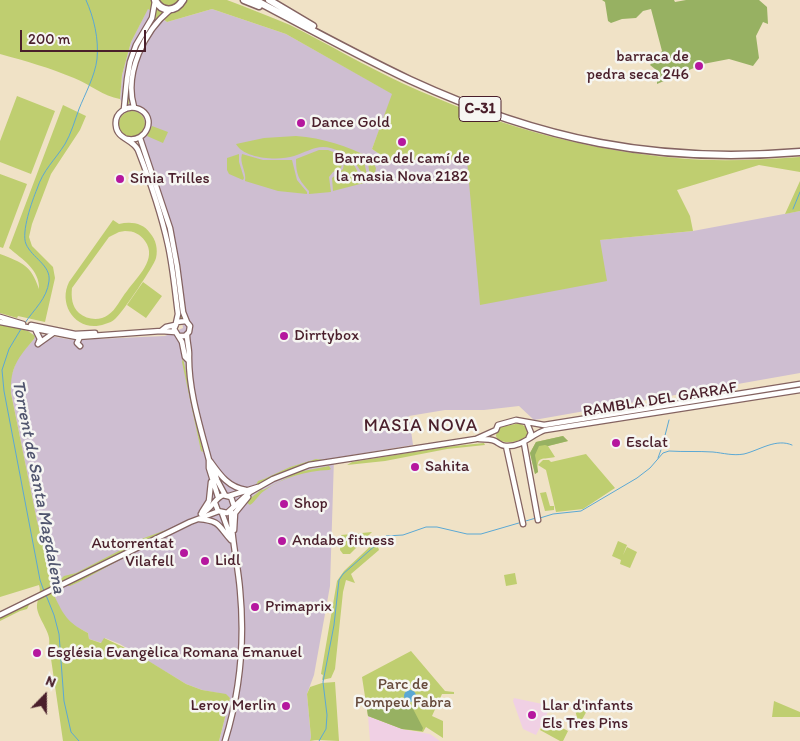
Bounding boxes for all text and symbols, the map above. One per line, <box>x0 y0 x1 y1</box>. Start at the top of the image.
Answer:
scale bar <box>22 20 149 52</box>
text: 200 m <box>28 30 70 48</box>
place label: barraca de pedra seca 246 <box>587 47 689 85</box>
marker: barraca de pedra seca 246 <box>693 60 705 72</box>
road number: C-31 <box>459 96 501 122</box>
place label: Dance Gold <box>311 113 390 133</box>
marker: Dance Gold <box>295 117 307 129</box>
marker: Barraca del camí de la masia Nova 2182 <box>396 136 408 148</box>
place label: Barraca del camí de la masia Nova 2182 <box>334 149 470 187</box>
place label: Sínia Trilles <box>130 169 210 189</box>
marker: Sínia Trilles <box>114 173 126 185</box>
place label: Dirrtybox <box>294 326 359 346</box>
marker: Dirrtybox <box>278 330 290 342</box>
water label: Torrent de Santa Magdalena <box>7 378 69 596</box>
street label: RAMBLA DEL GARRAF <box>582 378 738 422</box>
district label: MASIA NOVA <box>363 415 479 437</box>
place label: Esclat <box>626 433 668 453</box>
marker: Esclat <box>610 437 622 449</box>
place label: Sahita <box>425 457 469 477</box>
marker: Sahita <box>409 461 421 473</box>
place label: Shop <box>294 494 328 514</box>
marker: Shop <box>278 498 290 510</box>
place label: Andabe fitness <box>292 531 394 551</box>
place label: Autorrentat Vilafell <box>91 534 174 572</box>
marker: Andabe fitness <box>276 535 288 547</box>
marker: Autorrentat Vilafell <box>178 547 190 559</box>
place label: Lidl <box>215 551 241 571</box>
marker: Lidl <box>199 555 211 567</box>
place label: Primaprix <box>265 597 332 617</box>
marker: Primaprix <box>249 601 261 613</box>
place label: Església Evangèlica Romana Emanuel <box>47 643 302 663</box>
marker: Església Evangèlica Romana Emanuel <box>31 647 43 659</box>
north arrow <box>20 671 70 721</box>
text: N <box>43 672 58 691</box>
park label: Parc de Pompeu Fabra <box>355 675 451 713</box>
place label: Leroy Merlin <box>190 696 276 716</box>
place label: Llar d'infants Els Tres Pins <box>542 696 633 734</box>
marker: Leroy Merlin <box>280 700 292 712</box>
marker: Llar d'infants Els Tres Pins <box>526 709 538 721</box>

